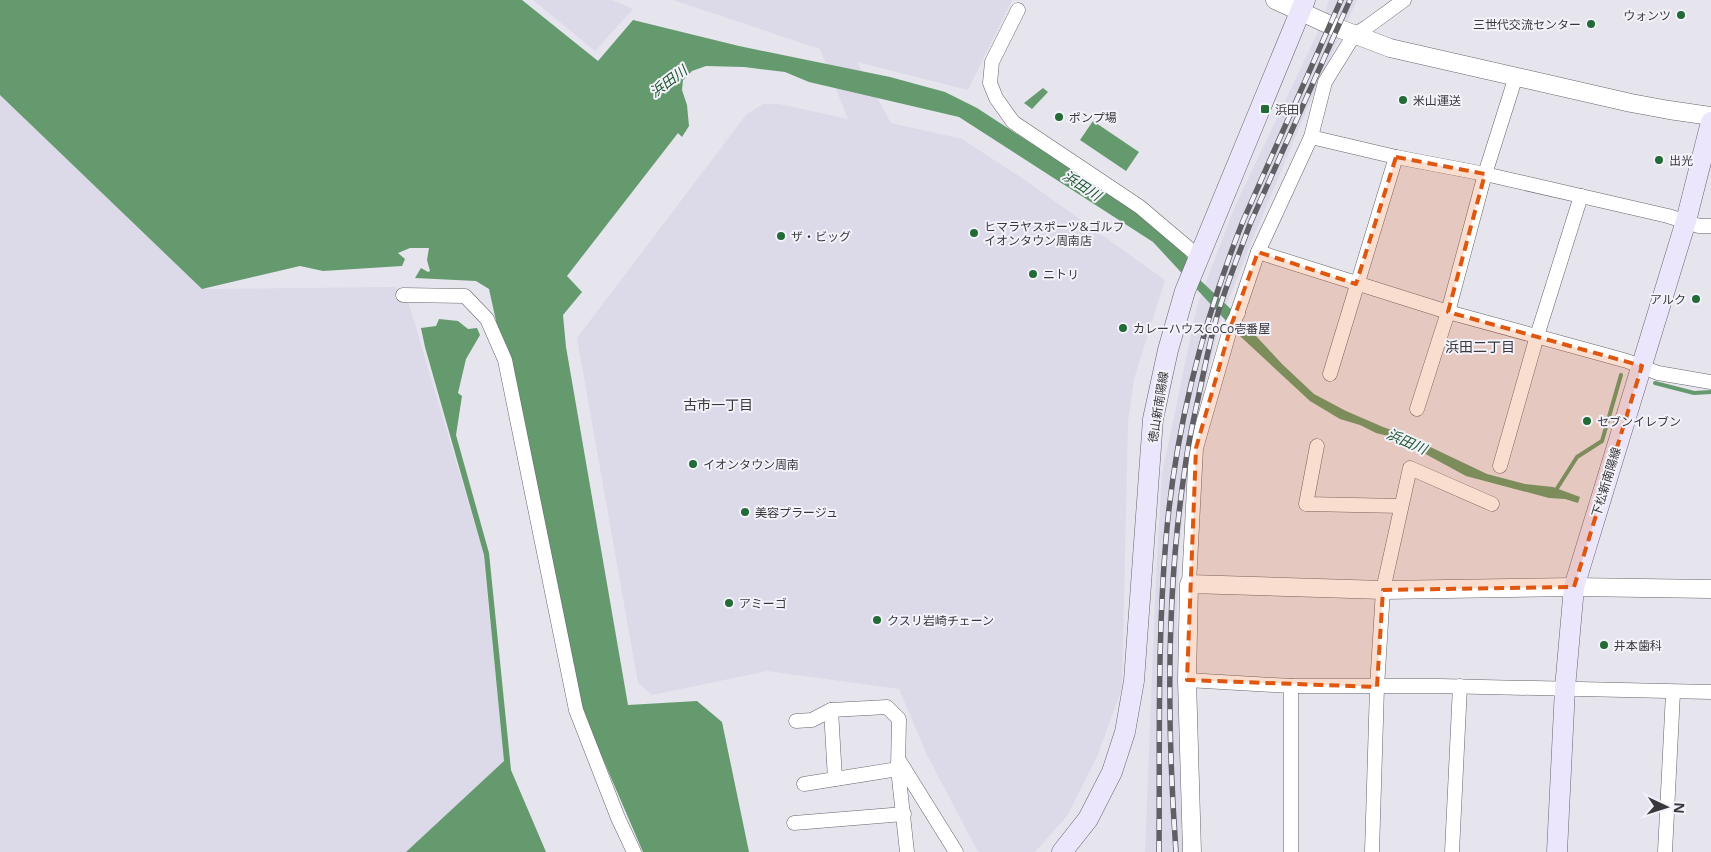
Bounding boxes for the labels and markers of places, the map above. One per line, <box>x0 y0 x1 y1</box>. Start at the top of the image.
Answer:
place label: ウォンツ <box>1623 7 1671 24</box>
marker: ウォンツ <box>1675 9 1687 21</box>
place label: 三世代交流センター <box>1473 16 1581 33</box>
marker: 三世代交流センター <box>1585 18 1597 30</box>
place label: 米山運送 <box>1413 92 1461 109</box>
marker: 米山運送 <box>1397 94 1409 106</box>
place label: 浜田 <box>1275 101 1299 118</box>
marker: 浜田 <box>1259 103 1271 115</box>
place label: ポンプ場 <box>1069 109 1117 126</box>
marker: ポンプ場 <box>1053 111 1065 123</box>
place label: 出光 <box>1669 152 1693 169</box>
marker: 出光 <box>1653 154 1665 166</box>
place label: ヒマラヤスポーツ&ゴルフ イオンタウン周南店 <box>984 218 1125 249</box>
marker: ヒマラヤスポーツ&ゴルフ イオンタウン周南店 <box>968 227 980 239</box>
place label: ザ・ビッグ <box>791 228 851 245</box>
marker: ザ・ビッグ <box>775 230 787 242</box>
place label: ニトリ <box>1043 266 1079 283</box>
marker: ニトリ <box>1027 268 1039 280</box>
place label: アルク <box>1650 291 1686 308</box>
marker: アルク <box>1690 293 1702 305</box>
place label: カレーハウスCoCo壱番屋 <box>1133 320 1270 337</box>
marker: カレーハウスCoCo壱番屋 <box>1117 322 1129 334</box>
place label: セブンイレブン <box>1597 413 1681 430</box>
marker: セブンイレブン <box>1581 415 1593 427</box>
place label: イオンタウン周南 <box>703 456 799 473</box>
marker: イオンタウン周南 <box>687 458 699 470</box>
place label: 美容プラージュ <box>755 504 838 521</box>
marker: 美容プラージュ <box>739 506 751 518</box>
place label: アミーゴ <box>739 595 787 612</box>
marker: アミーゴ <box>723 597 735 609</box>
place label: クスリ岩崎チェーン <box>887 612 994 629</box>
marker: クスリ岩崎チェーン <box>871 614 883 626</box>
place label: 井本歯科 <box>1614 637 1662 654</box>
marker: 井本歯科 <box>1598 639 1610 651</box>

